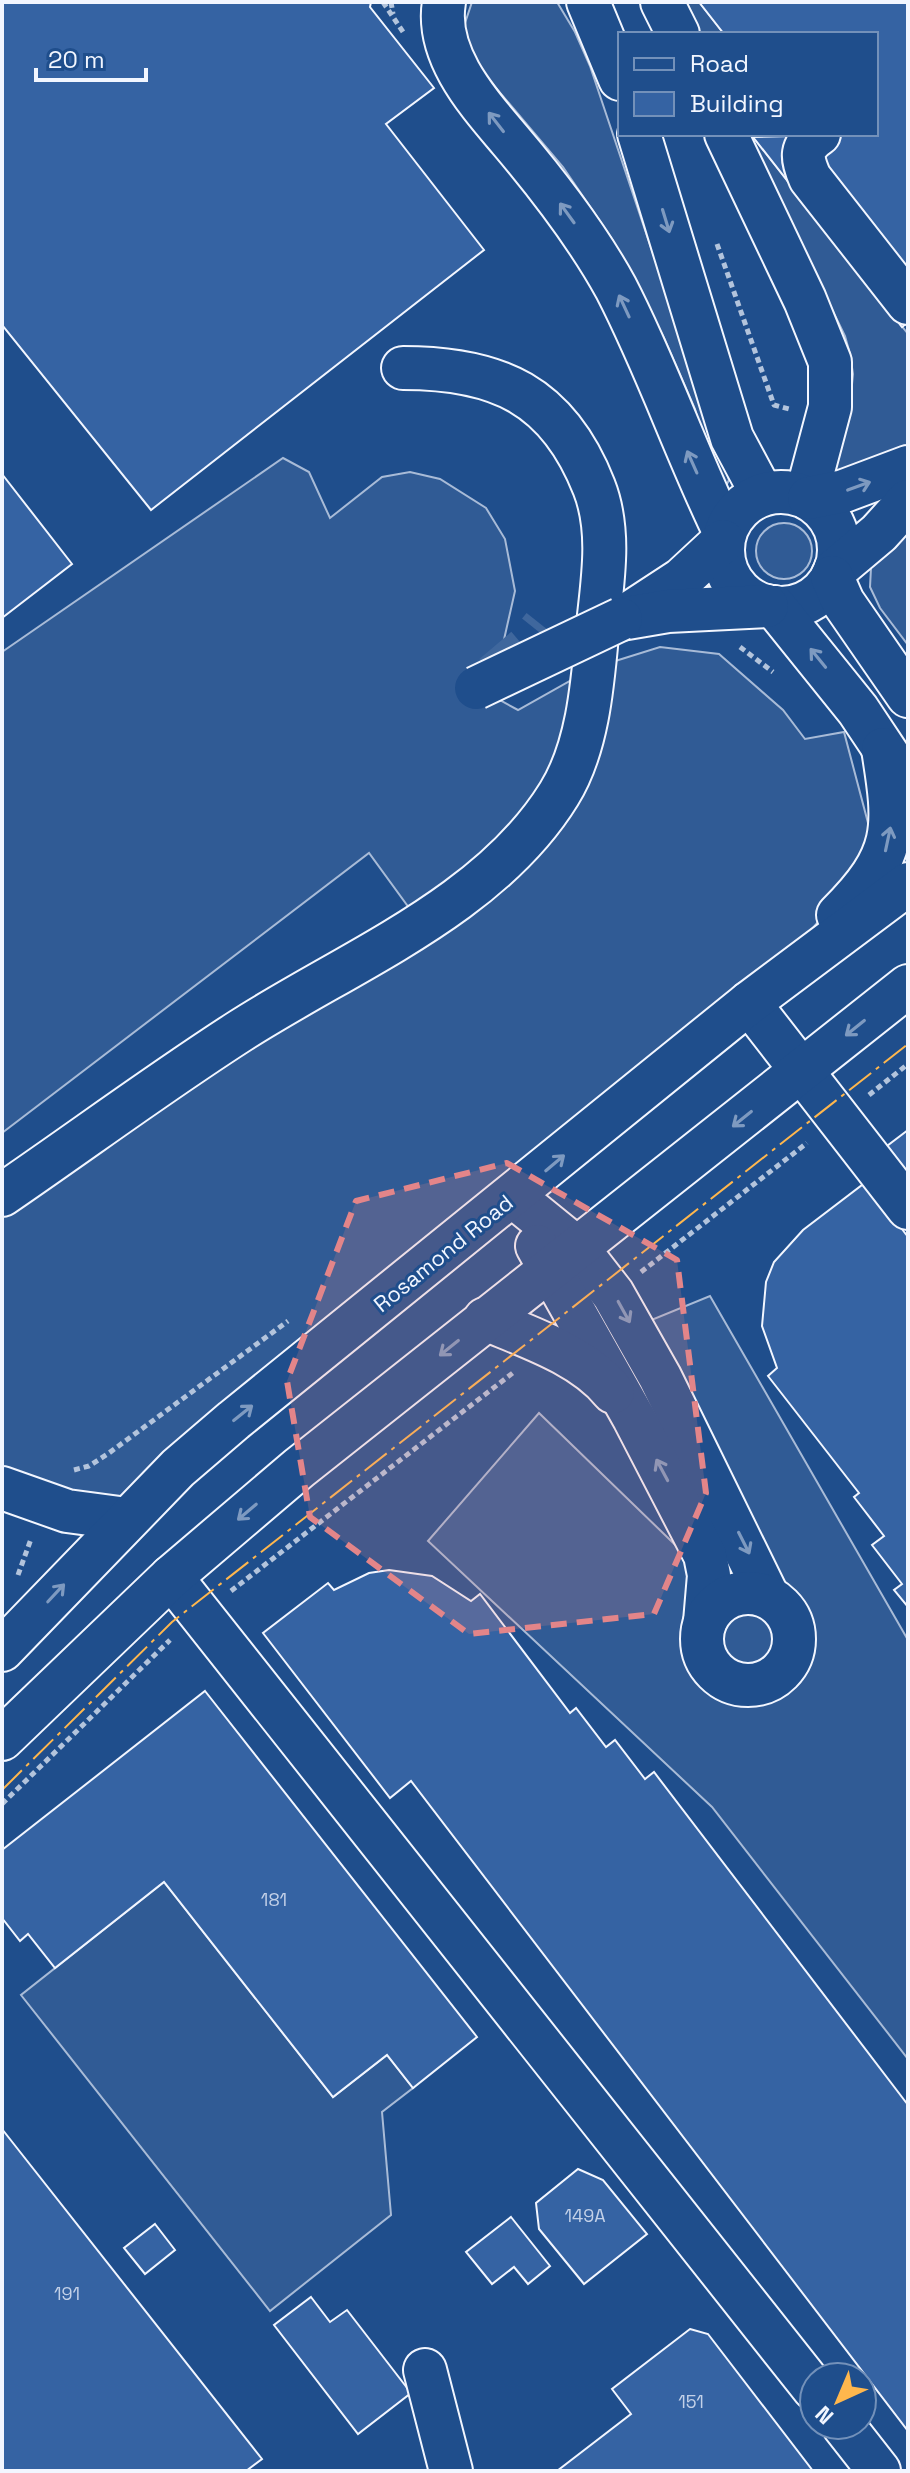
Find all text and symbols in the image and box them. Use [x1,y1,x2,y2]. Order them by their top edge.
scale bar [36,32,146,82]
legend [618,32,878,136]
text: 20 m [48,44,105,75]
text: Road [690,48,749,79]
text: Building [690,88,784,119]
one-way arrow [487,112,504,133]
one-way arrow [559,203,575,225]
one-way arrow [659,207,674,233]
one-way arrow [616,295,631,319]
one-way arrow [683,451,698,475]
one-way arrow [846,477,871,492]
one-way arrow [809,648,827,669]
one-way arrow [881,827,896,852]
one-way arrow [846,1019,866,1037]
one-way arrow [732,1110,753,1127]
one-way arrow [544,1154,565,1171]
street label: Rosamond Road [368,1188,518,1318]
one-way arrow [617,1300,632,1324]
one-way arrow [439,1339,460,1357]
one-way arrow [232,1404,253,1422]
one-way arrow [653,1459,669,1483]
one-way arrow [237,1503,258,1520]
one-way arrow [737,1530,753,1554]
one-way arrow [46,1584,65,1603]
house number: 181 [261,1888,287,1911]
house number: 149A [564,2204,606,2227]
house number: 191 [54,2282,80,2305]
north arrow [798,2361,878,2441]
house number: 151 [678,2390,704,2413]
text: N [809,2400,839,2431]

